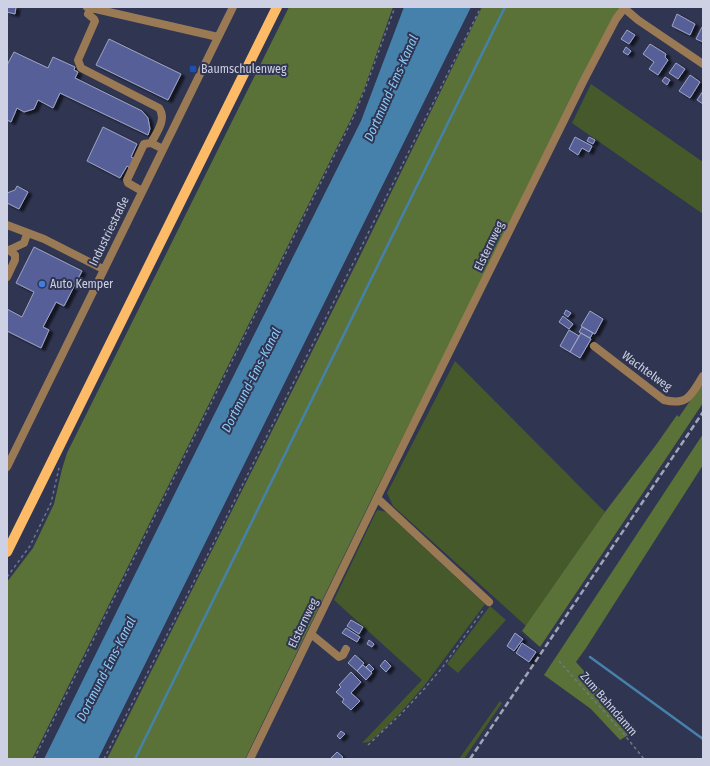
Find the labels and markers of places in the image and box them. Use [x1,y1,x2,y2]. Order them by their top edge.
place label: Baumschulenweg [201,62,287,76]
marker: Baumschulenweg [188,64,198,74]
place label: Auto Kemper [50,277,114,291]
marker: Auto Kemper [37,279,47,289]

